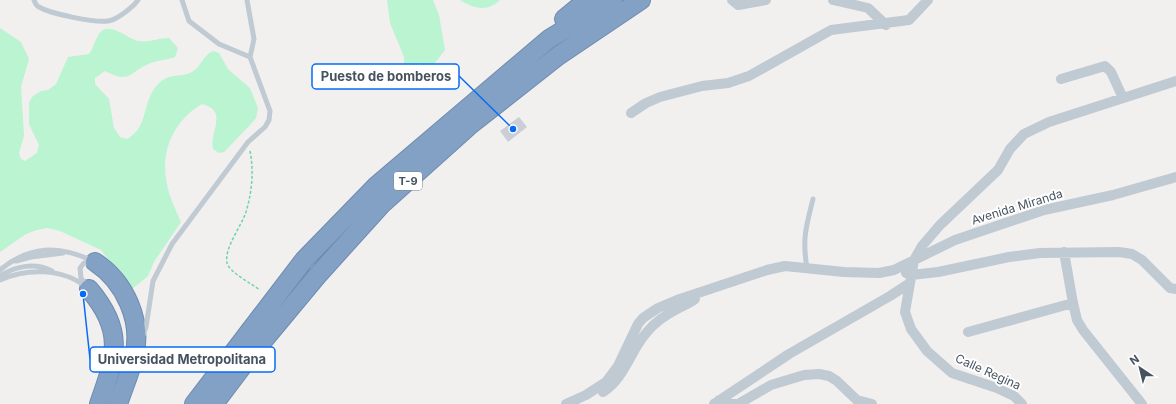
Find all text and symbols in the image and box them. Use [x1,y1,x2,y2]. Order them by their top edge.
callout: Puesto de bomberos [312,64,459,89]
text: Puesto de bomberos [321,68,451,84]
road number: T-9 [394,172,422,190]
street label: Avenida Miranda [969,186,1064,228]
callout: Universidad Metropolitana [90,347,275,372]
north arrow [1120,348,1160,388]
street label: Calle Regina [953,350,1023,393]
text: Universidad Metropolitana [98,351,266,367]
text: N [1127,352,1142,368]

